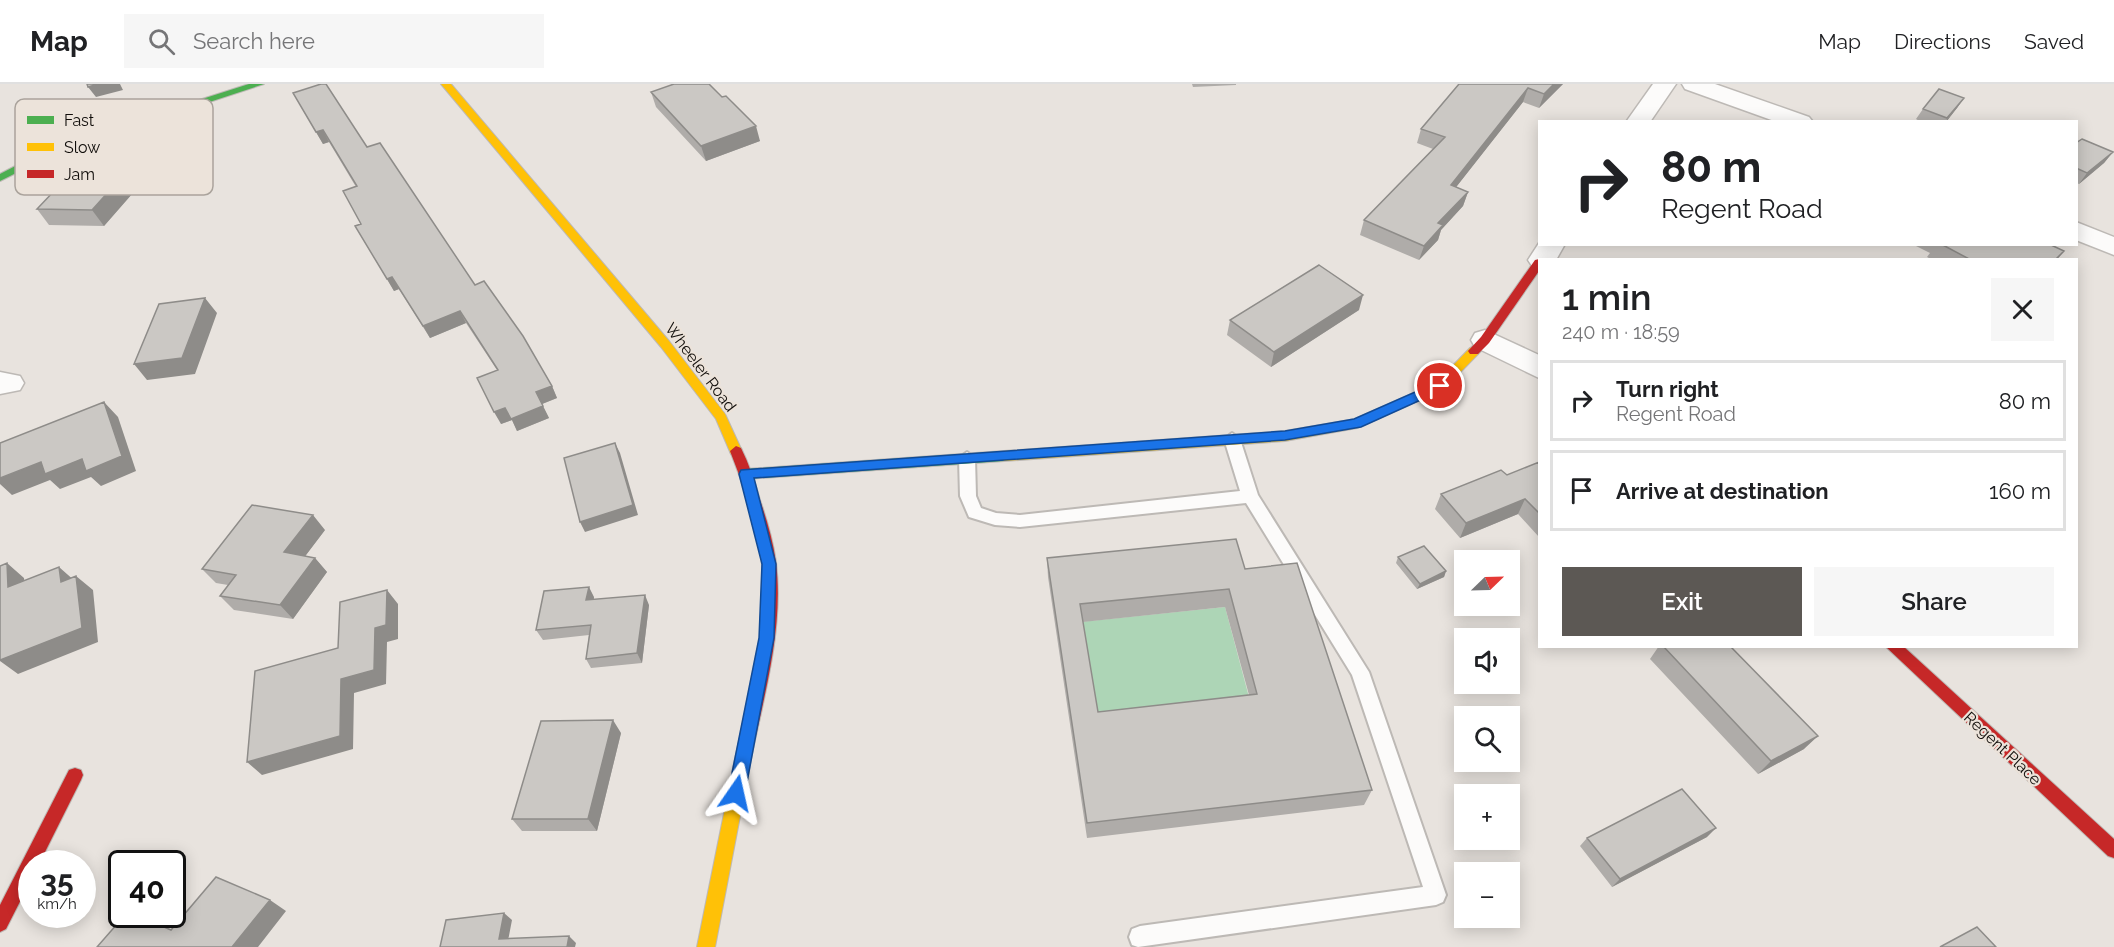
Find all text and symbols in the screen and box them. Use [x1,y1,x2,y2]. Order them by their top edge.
search box [124,14,544,68]
text: Map [30,25,88,58]
icon: search [145,25,178,58]
text: Search here [193,28,315,54]
text: Map [1818,29,1861,54]
text: Directions [1894,29,1991,54]
text: Saved [2024,29,2084,54]
legend [15,99,213,195]
text: Fast [64,111,95,130]
text: Slow [64,138,100,157]
text: 80 m [1661,143,1761,192]
icon: right [1562,144,1640,222]
text: Jam [64,165,95,184]
text: Regent Road [1661,193,1823,224]
text: 1 min [1562,276,1651,318]
button: close [1991,278,2054,341]
street label: Wheeler Road [661,319,740,415]
text: 240 m · 18:59 [1562,320,1680,344]
pin [1414,360,1465,411]
icon: arrive [1423,369,1456,402]
text: Turn right [1616,376,1719,402]
icon: right [1565,384,1598,417]
text: 80 m [1999,388,2051,414]
text: Regent Road [1616,402,1736,426]
icon: arrive [1565,474,1598,507]
text: Arrive at destination [1616,478,1829,504]
text: 160 m [1989,478,2051,504]
north arrow [1454,550,1520,616]
map controls [1454,550,1520,928]
button: Exit [1562,567,1802,636]
button: Share [1814,567,2054,636]
button: sound [1454,628,1520,694]
button: search [1454,706,1520,772]
street label: Regent Place [1960,708,2045,789]
position arrow [704,761,768,825]
button: + [1454,784,1520,850]
speed limit sign: 40 [108,850,186,928]
button: − [1454,862,1520,928]
text: 35 [40,864,74,899]
text: km/h [37,895,77,913]

